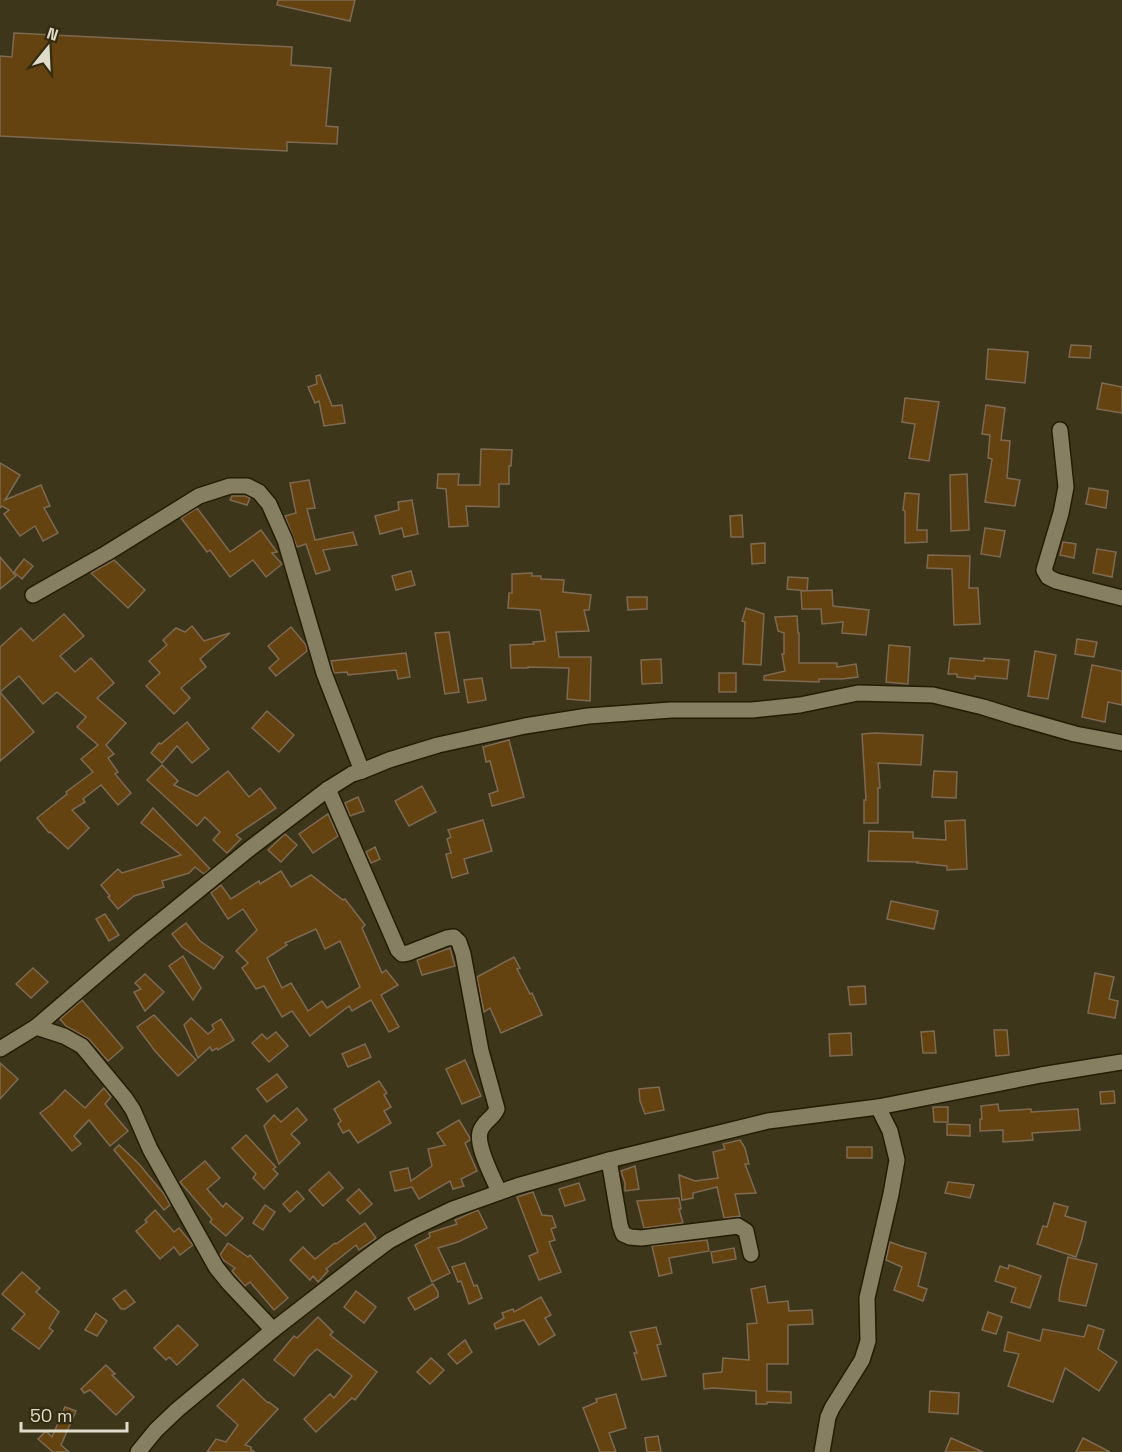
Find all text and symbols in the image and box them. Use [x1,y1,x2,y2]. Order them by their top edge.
north arrow [18,18,78,78]
text: N [44,23,61,46]
scale bar [21,1395,128,1433]
text: 50 m [30,1404,72,1427]

